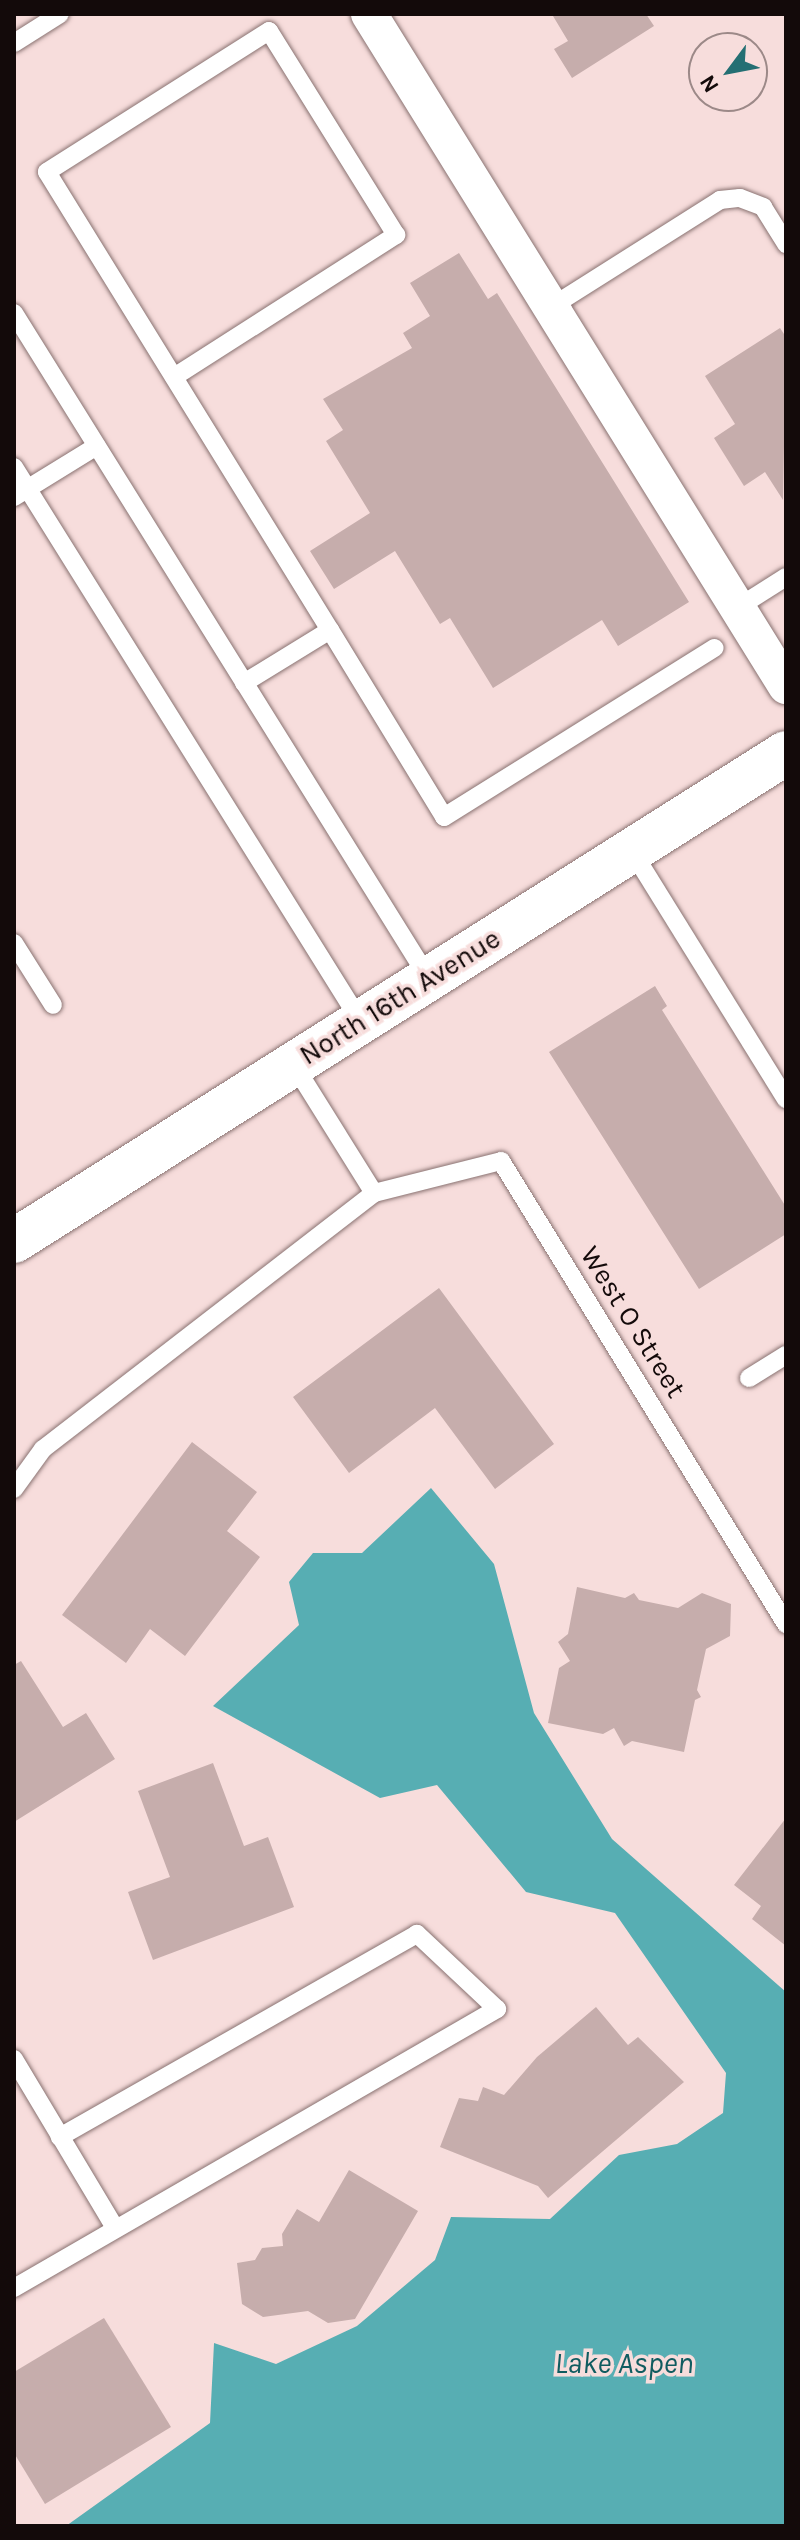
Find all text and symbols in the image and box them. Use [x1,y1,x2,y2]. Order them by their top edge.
north arrow [688,32,768,112]
text: N [694,70,725,97]
street label: North 16th Avenue [294,922,506,1072]
street label: West O Street [573,1240,693,1404]
water label: Lake Aspen [554,2345,694,2381]

